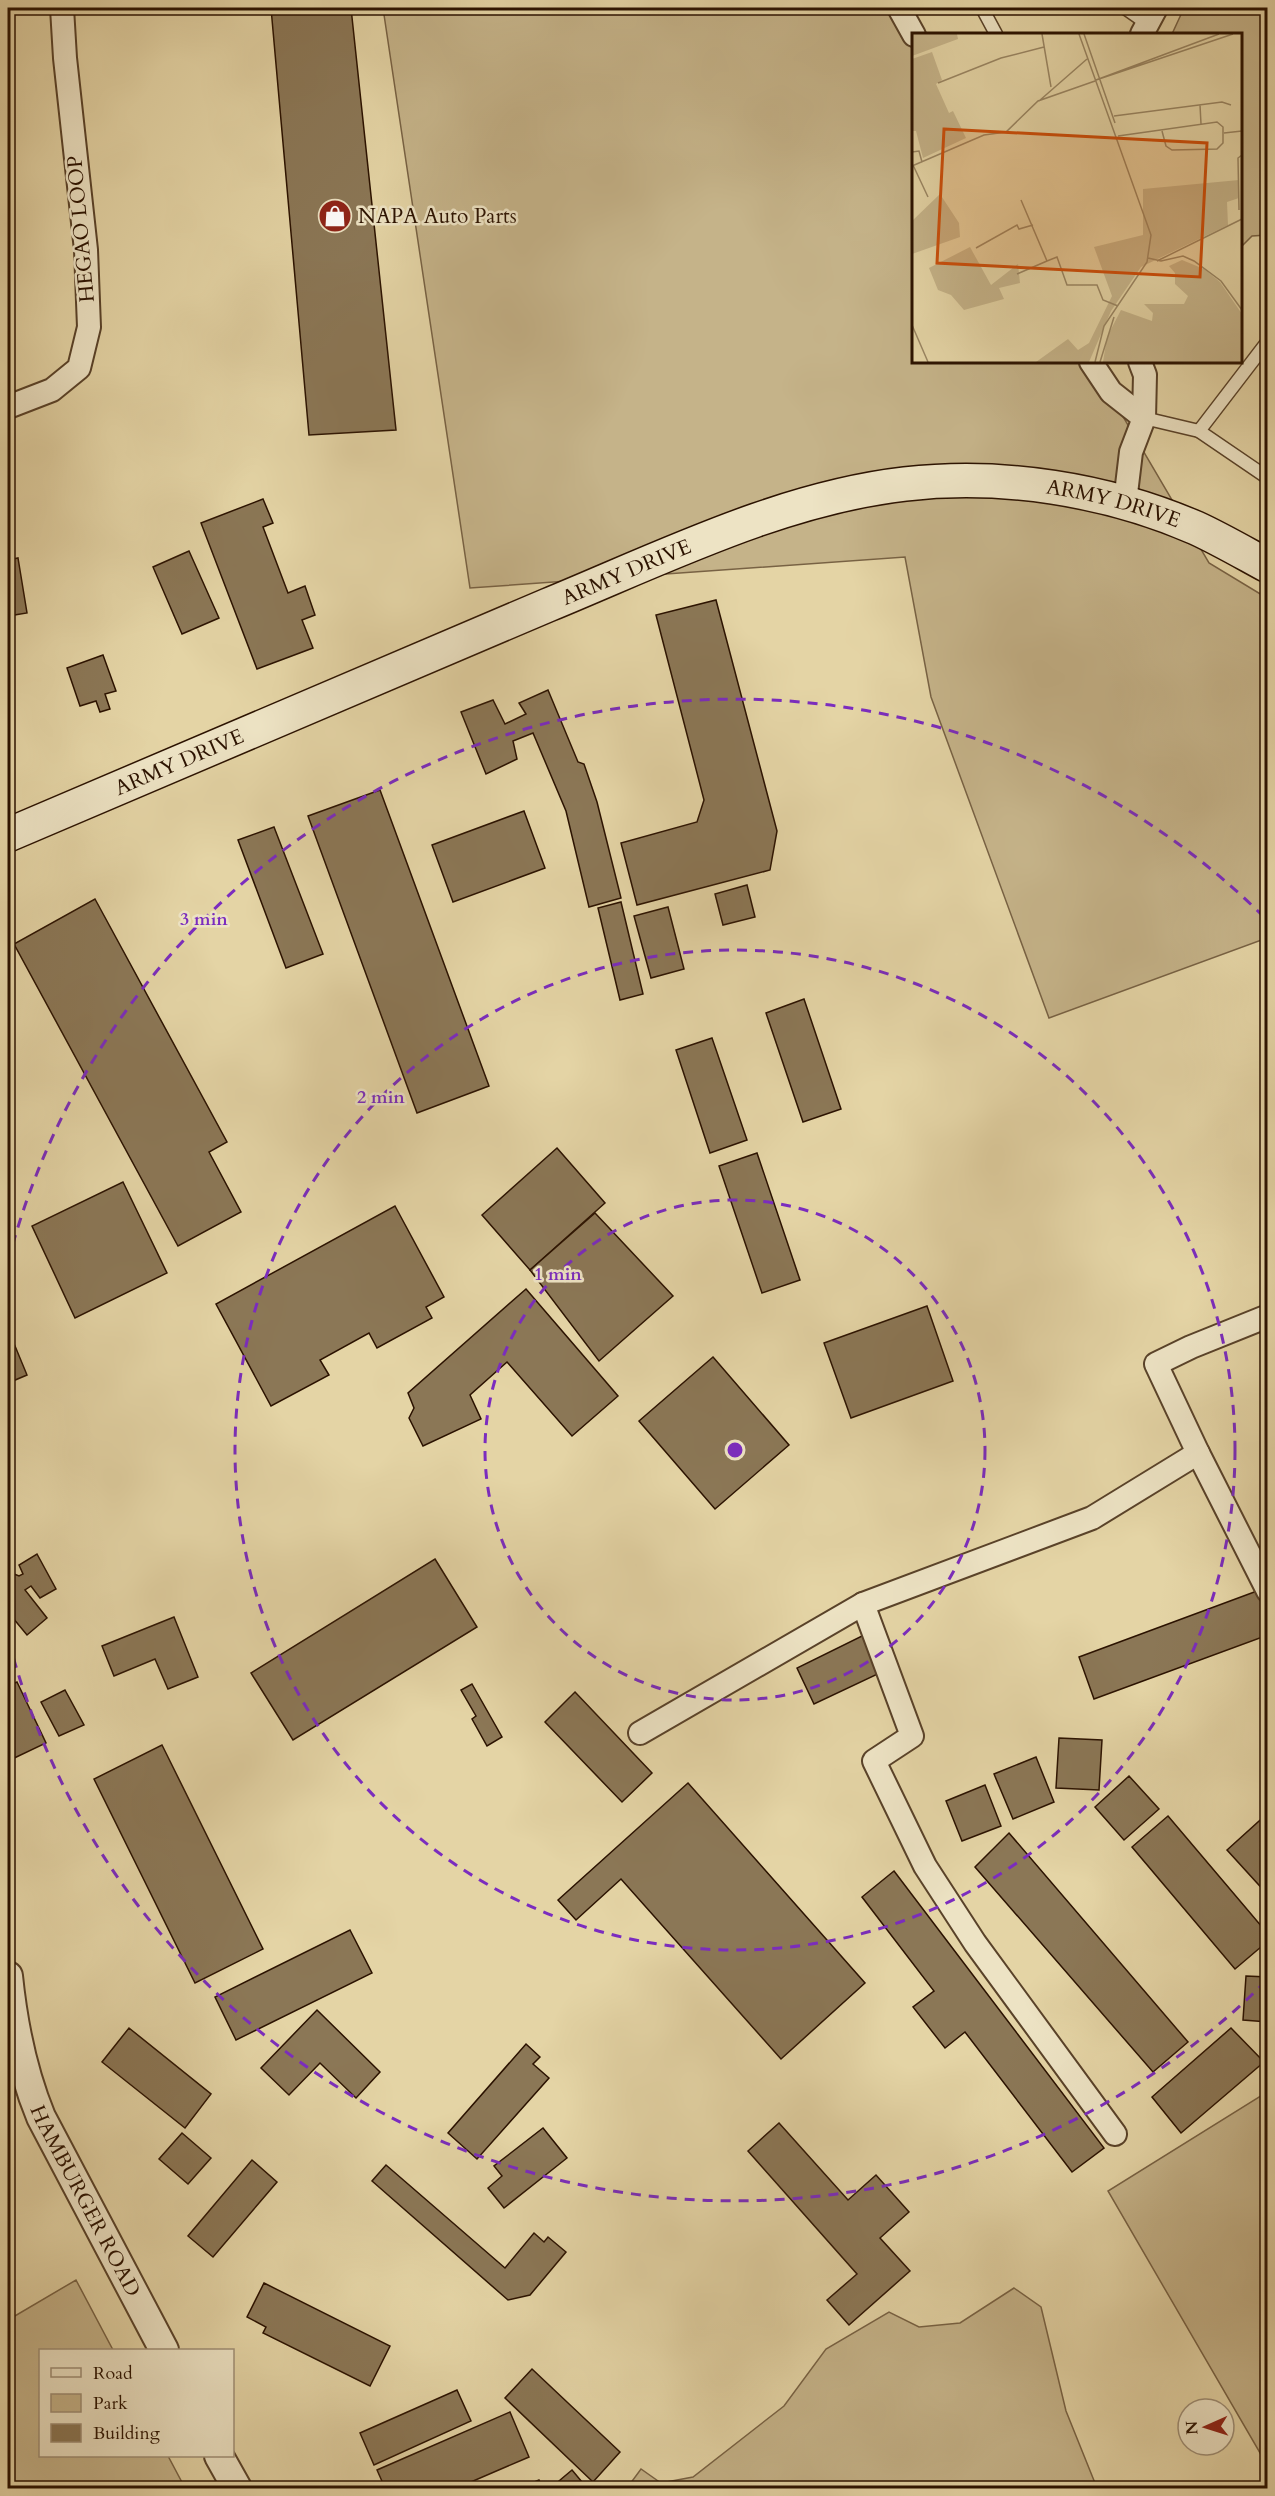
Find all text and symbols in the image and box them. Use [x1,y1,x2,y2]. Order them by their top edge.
inset map [912,33,1242,363]
street label: HEGAO LOOP [60,154,102,304]
shop icon: NAPA Auto Parts [317,198,353,234]
place label: NAPA Auto Parts [358,202,517,231]
street label: ARMY DRIVE [1044,472,1185,535]
street label: ARMY DRIVE [557,532,695,612]
street label: ARMY DRIVE [110,721,248,802]
text: 3 min [180,907,228,932]
text: 2 min [357,1085,405,1110]
text: 1 min [534,1262,582,1287]
centre of rings [725,1440,745,1460]
street label: HAMBURGER ROAD [23,2101,148,2302]
legend [39,2349,234,2457]
text: Road [93,2361,133,2386]
text: Park [93,2391,128,2416]
north arrow [1176,2397,1236,2457]
text: N [1181,2420,1203,2435]
text: Building [93,2421,161,2446]

